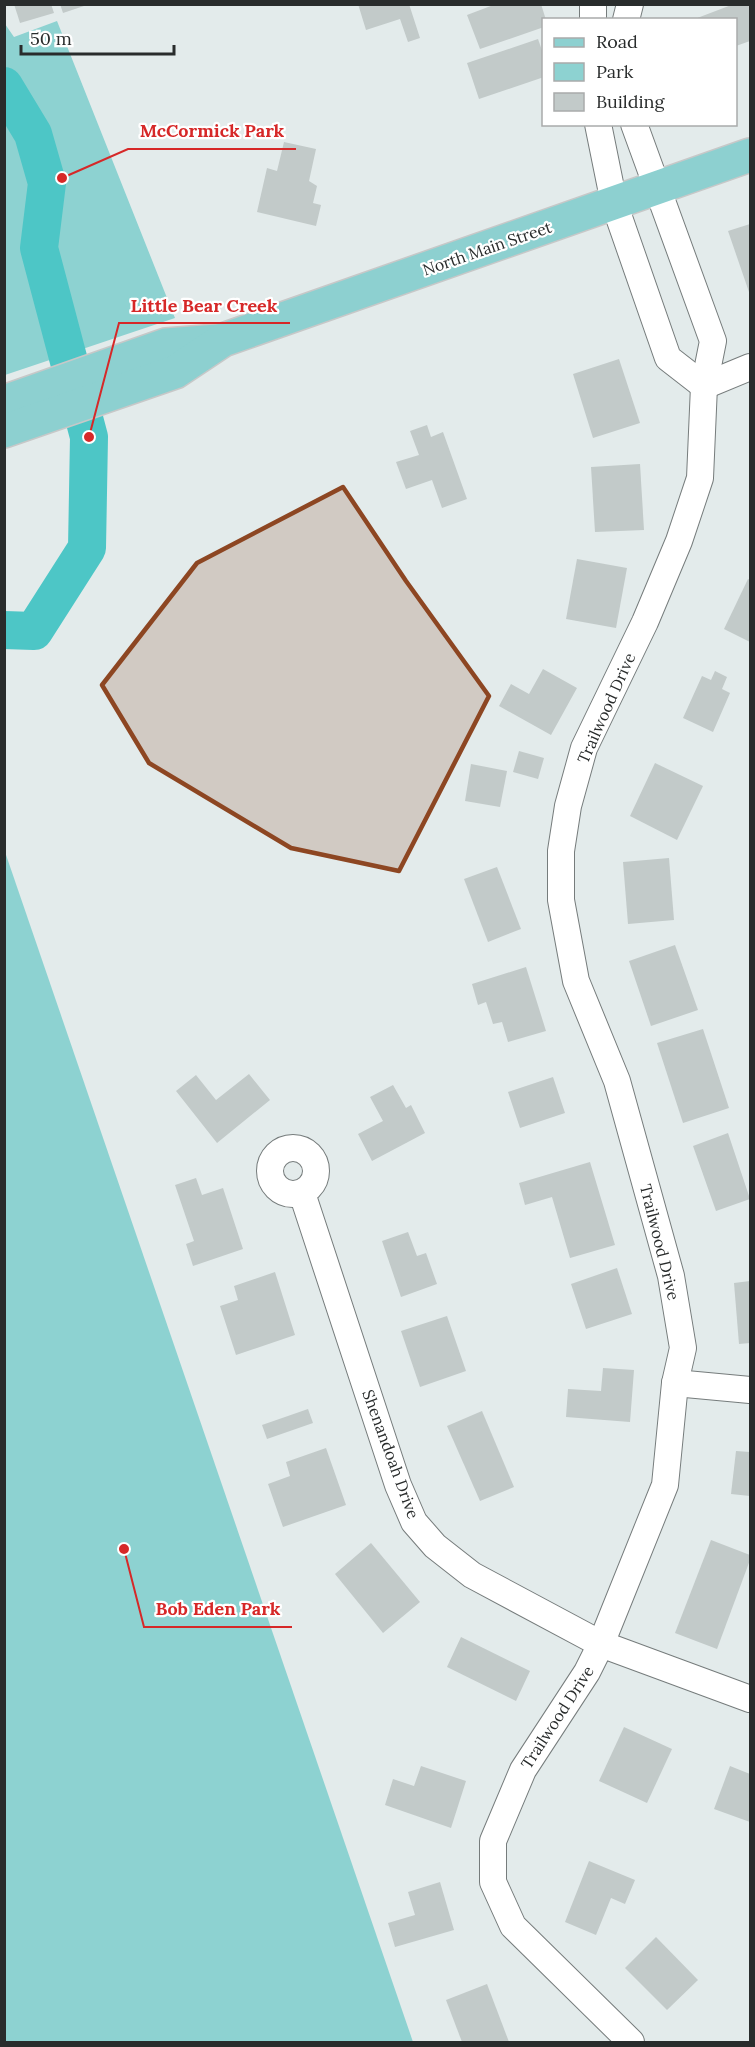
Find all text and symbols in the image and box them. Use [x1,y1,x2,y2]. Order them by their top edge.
scale bar [21,18,174,56]
legend [542,18,737,126]
text: 50 m [30,27,72,50]
text: Road [596,30,638,53]
text: Park [596,60,634,83]
text: Building [596,90,666,113]
callout: McCormick Park [128,113,296,149]
text: McCormick Park [140,119,285,142]
street label: North Main Street [420,216,555,279]
callout: Little Bear Creek [119,287,290,323]
text: Little Bear Creek [131,294,278,317]
street label: Trailwood Drive [573,649,639,766]
street label: Trailwood Drive [636,1182,684,1302]
street label: Shenandoah Drive [358,1387,424,1522]
callout: Bob Eden Park [144,1591,292,1627]
text: Bob Eden Park [156,1597,281,1620]
street label: Trailwood Drive [516,1661,598,1772]

